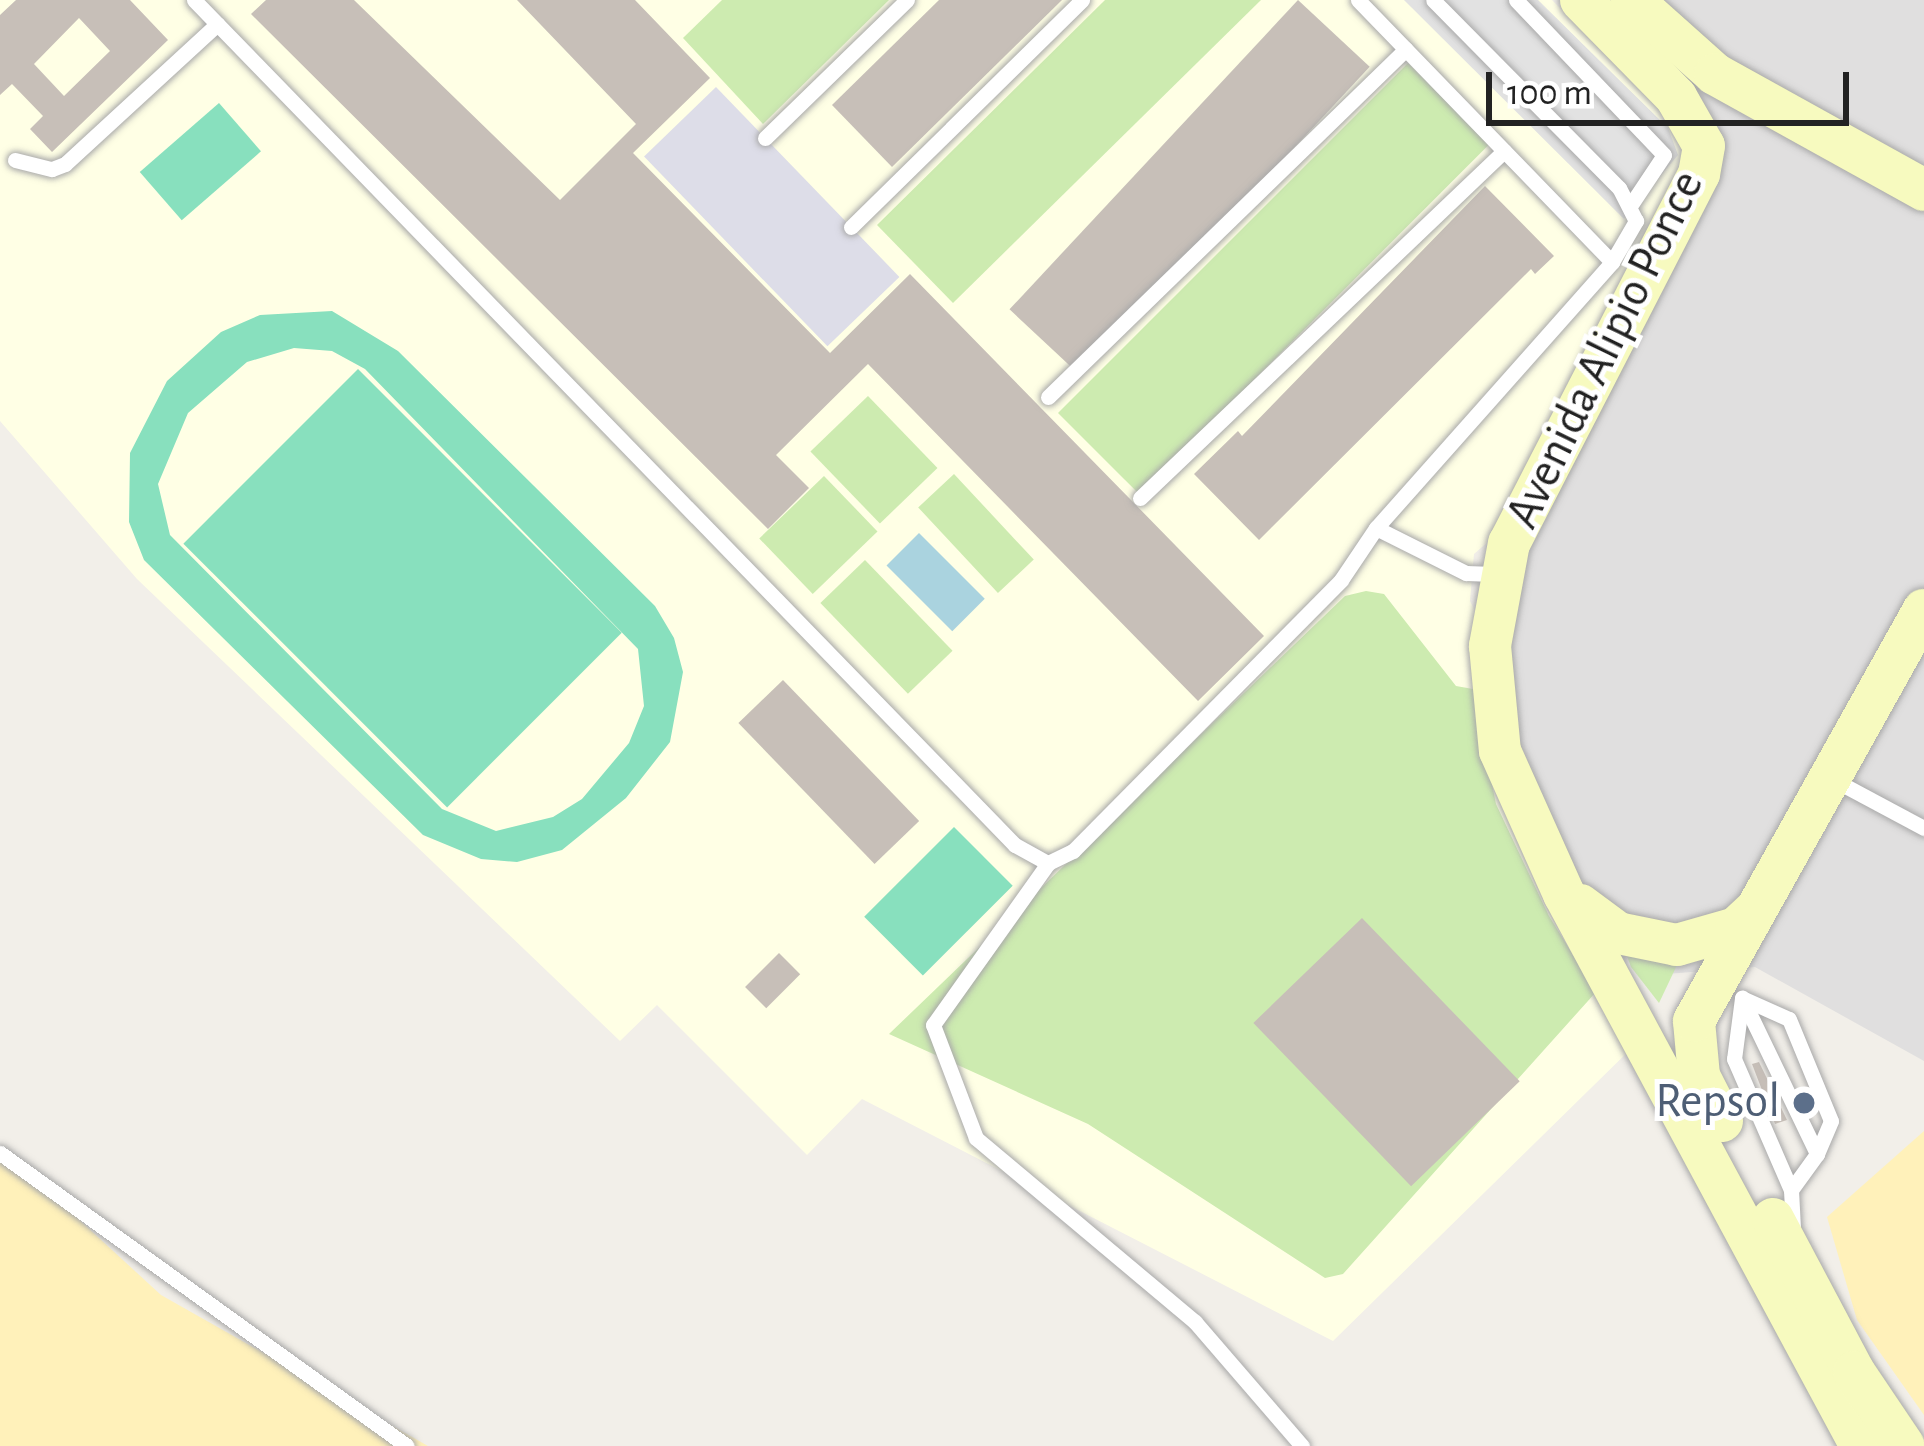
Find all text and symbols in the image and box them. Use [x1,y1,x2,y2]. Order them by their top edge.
scale bar [1492,48,1855,122]
text: 100 m [1507,75,1592,111]
street label: Avenida Alipio Ponce [1495,162,1717,538]
place label: Repsol [1655,1074,1780,1132]
marker: Repsol [1791,1090,1817,1116]

